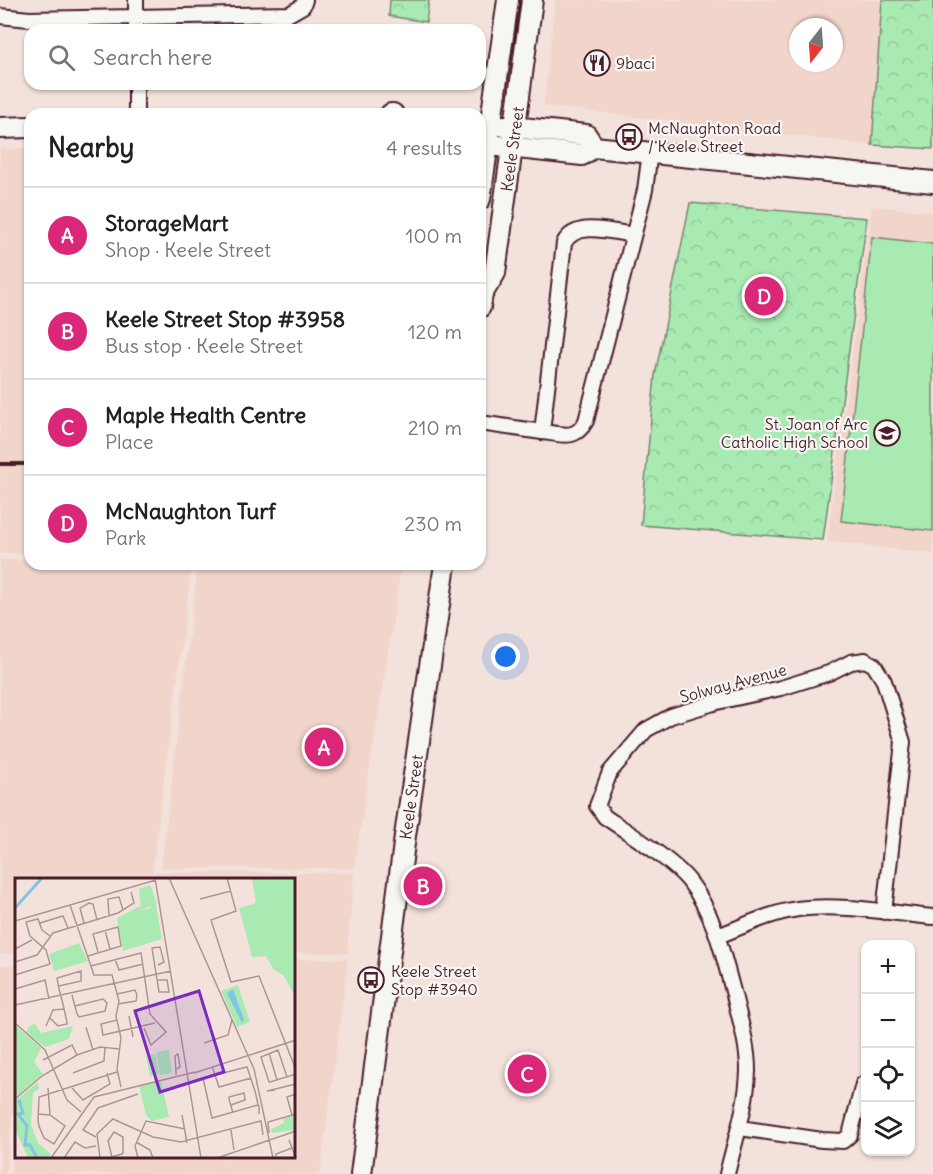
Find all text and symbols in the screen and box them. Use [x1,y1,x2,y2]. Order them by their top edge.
north arrow [789,18,843,72]
search box [24,24,486,90]
icon: search [45,41,78,74]
text: Search here [93,43,212,71]
restaurant icon: 9baci [582,48,612,78]
place label: 9baci [616,53,655,73]
street label: Keele Street [496,105,528,193]
place label: McNaughton Road / Keele Street [648,118,781,156]
bus stop icon: McNaughton Road / Keele Street [614,122,644,152]
text: Nearby [48,131,134,164]
text: 4 results [386,135,462,160]
text: StorageMart [105,209,229,237]
text: A [61,223,74,248]
text: 100 m [405,223,462,248]
text: Shop · Keele Street [105,237,271,262]
pin: D [744,274,783,318]
text: Keele Street Stop #3958 [105,305,345,333]
text: B [61,319,74,344]
text: 120 m [408,319,462,344]
text: Bus stop · Keele Street [105,333,303,358]
text: Maple Health Centre [105,401,306,429]
place label: St. Joan of Arc Catholic High School [721,414,868,452]
text: C [61,415,74,440]
text: 210 m [408,415,462,440]
school or university icon: St. Joan of Arc Catholic High School [872,418,902,448]
text: Place [105,429,153,454]
text: McNaughton Turf [105,497,276,525]
text: D [60,511,75,536]
text: 230 m [404,511,462,536]
text: Park [105,525,146,550]
your location [491,642,520,671]
street label: Solway Avenue [677,659,789,707]
pin: A [304,724,344,770]
street label: Keele Street [395,753,427,841]
pin: B [404,864,442,908]
inset map [15,878,296,1159]
map controls [861,940,915,1156]
button: + [861,940,915,994]
place label: Keele Street Stop #3940 [391,961,478,999]
bus stop icon: Keele Street Stop #3940 [356,965,386,995]
button: − [861,994,915,1048]
button: locate [861,1048,915,1102]
pin: C [508,1052,546,1096]
button: layers [861,1102,915,1156]

